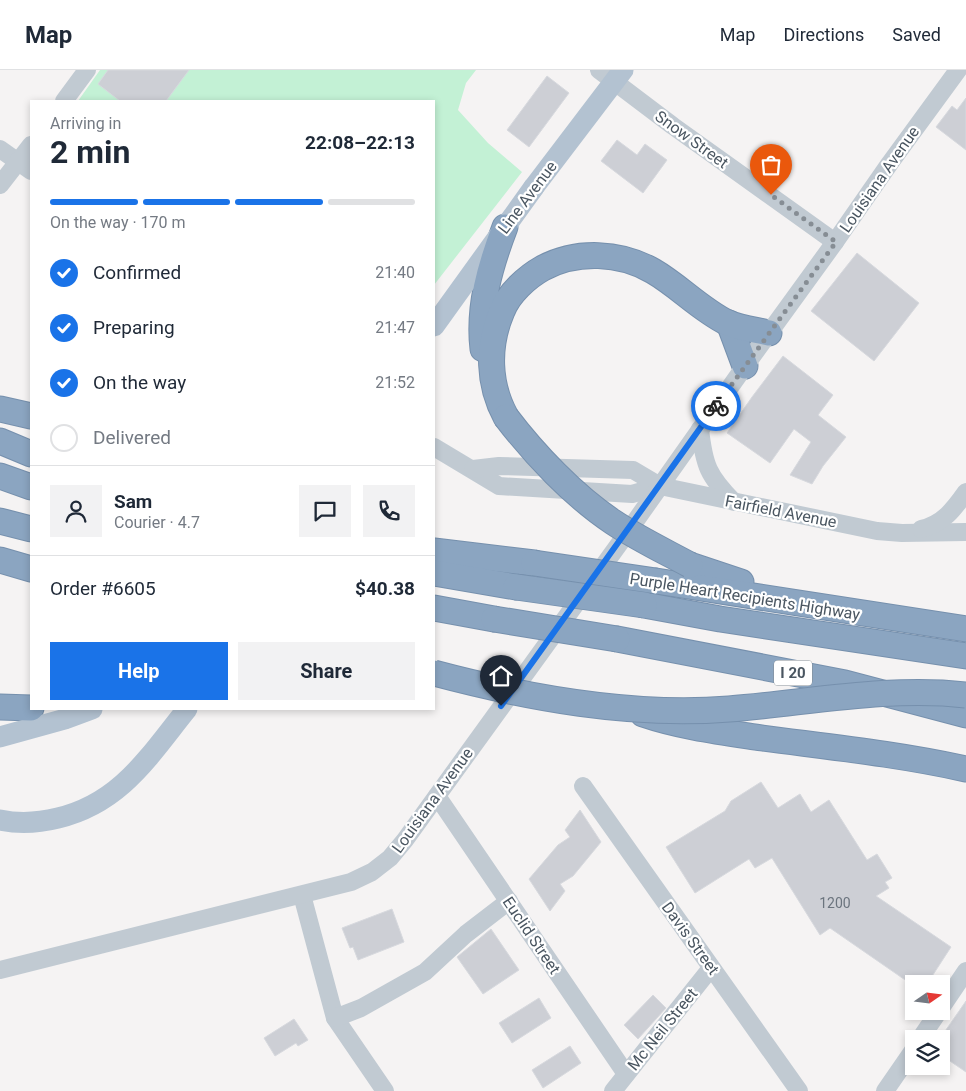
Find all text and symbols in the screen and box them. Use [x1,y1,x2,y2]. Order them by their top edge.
text: Map [25,21,72,49]
text: Map [720,24,755,45]
text: Directions [783,24,864,45]
text: Saved [892,24,941,45]
street label: Snow Street [651,107,732,172]
text: Arriving in [50,114,121,133]
street label: Louisiana Avenue [836,123,923,236]
text: 22:08–22:13 [305,131,415,154]
text: 2 min [50,133,130,171]
pin [750,144,792,195]
icon: bag [757,151,785,179]
street label: Line Avenue [494,157,561,237]
text: On the way · 170 m [50,213,186,232]
icon: check [50,259,78,287]
text: Confirmed [93,261,181,284]
text: 21:40 [375,263,415,282]
icon: check [50,314,78,342]
text: Preparing [93,316,175,339]
text: 21:47 [375,318,415,337]
icon: check [50,369,78,397]
text: On the way [93,371,186,394]
text: 21:52 [375,373,415,392]
courier [691,381,741,431]
icon: bike [702,392,730,420]
text: Delivered [93,426,171,449]
button: person [50,485,102,537]
button: chat [299,485,351,537]
button: phone [363,485,415,537]
text: Sam [114,490,152,513]
street label: Fairfield Avenue [724,491,838,532]
text: Courier · 4.7 [114,513,200,532]
street label: Purple Heart Recipients Highway [628,569,862,624]
text: Order #6605 [50,577,156,600]
text: $40.38 [355,577,415,600]
button: Help [50,642,228,700]
button: Share [238,642,415,700]
pin [480,655,522,706]
road number: I 20 [774,660,812,686]
icon: home [487,662,515,690]
street label: Louisiana Avenue [388,744,477,856]
street label: Euclid Street [499,893,564,978]
house number: 1200 [819,895,851,911]
street label: Davis Street [658,898,723,978]
north arrow [905,975,950,1020]
map controls [905,975,950,1075]
street label: Mc Neil Street [623,984,701,1074]
button: layers [905,1030,950,1075]

